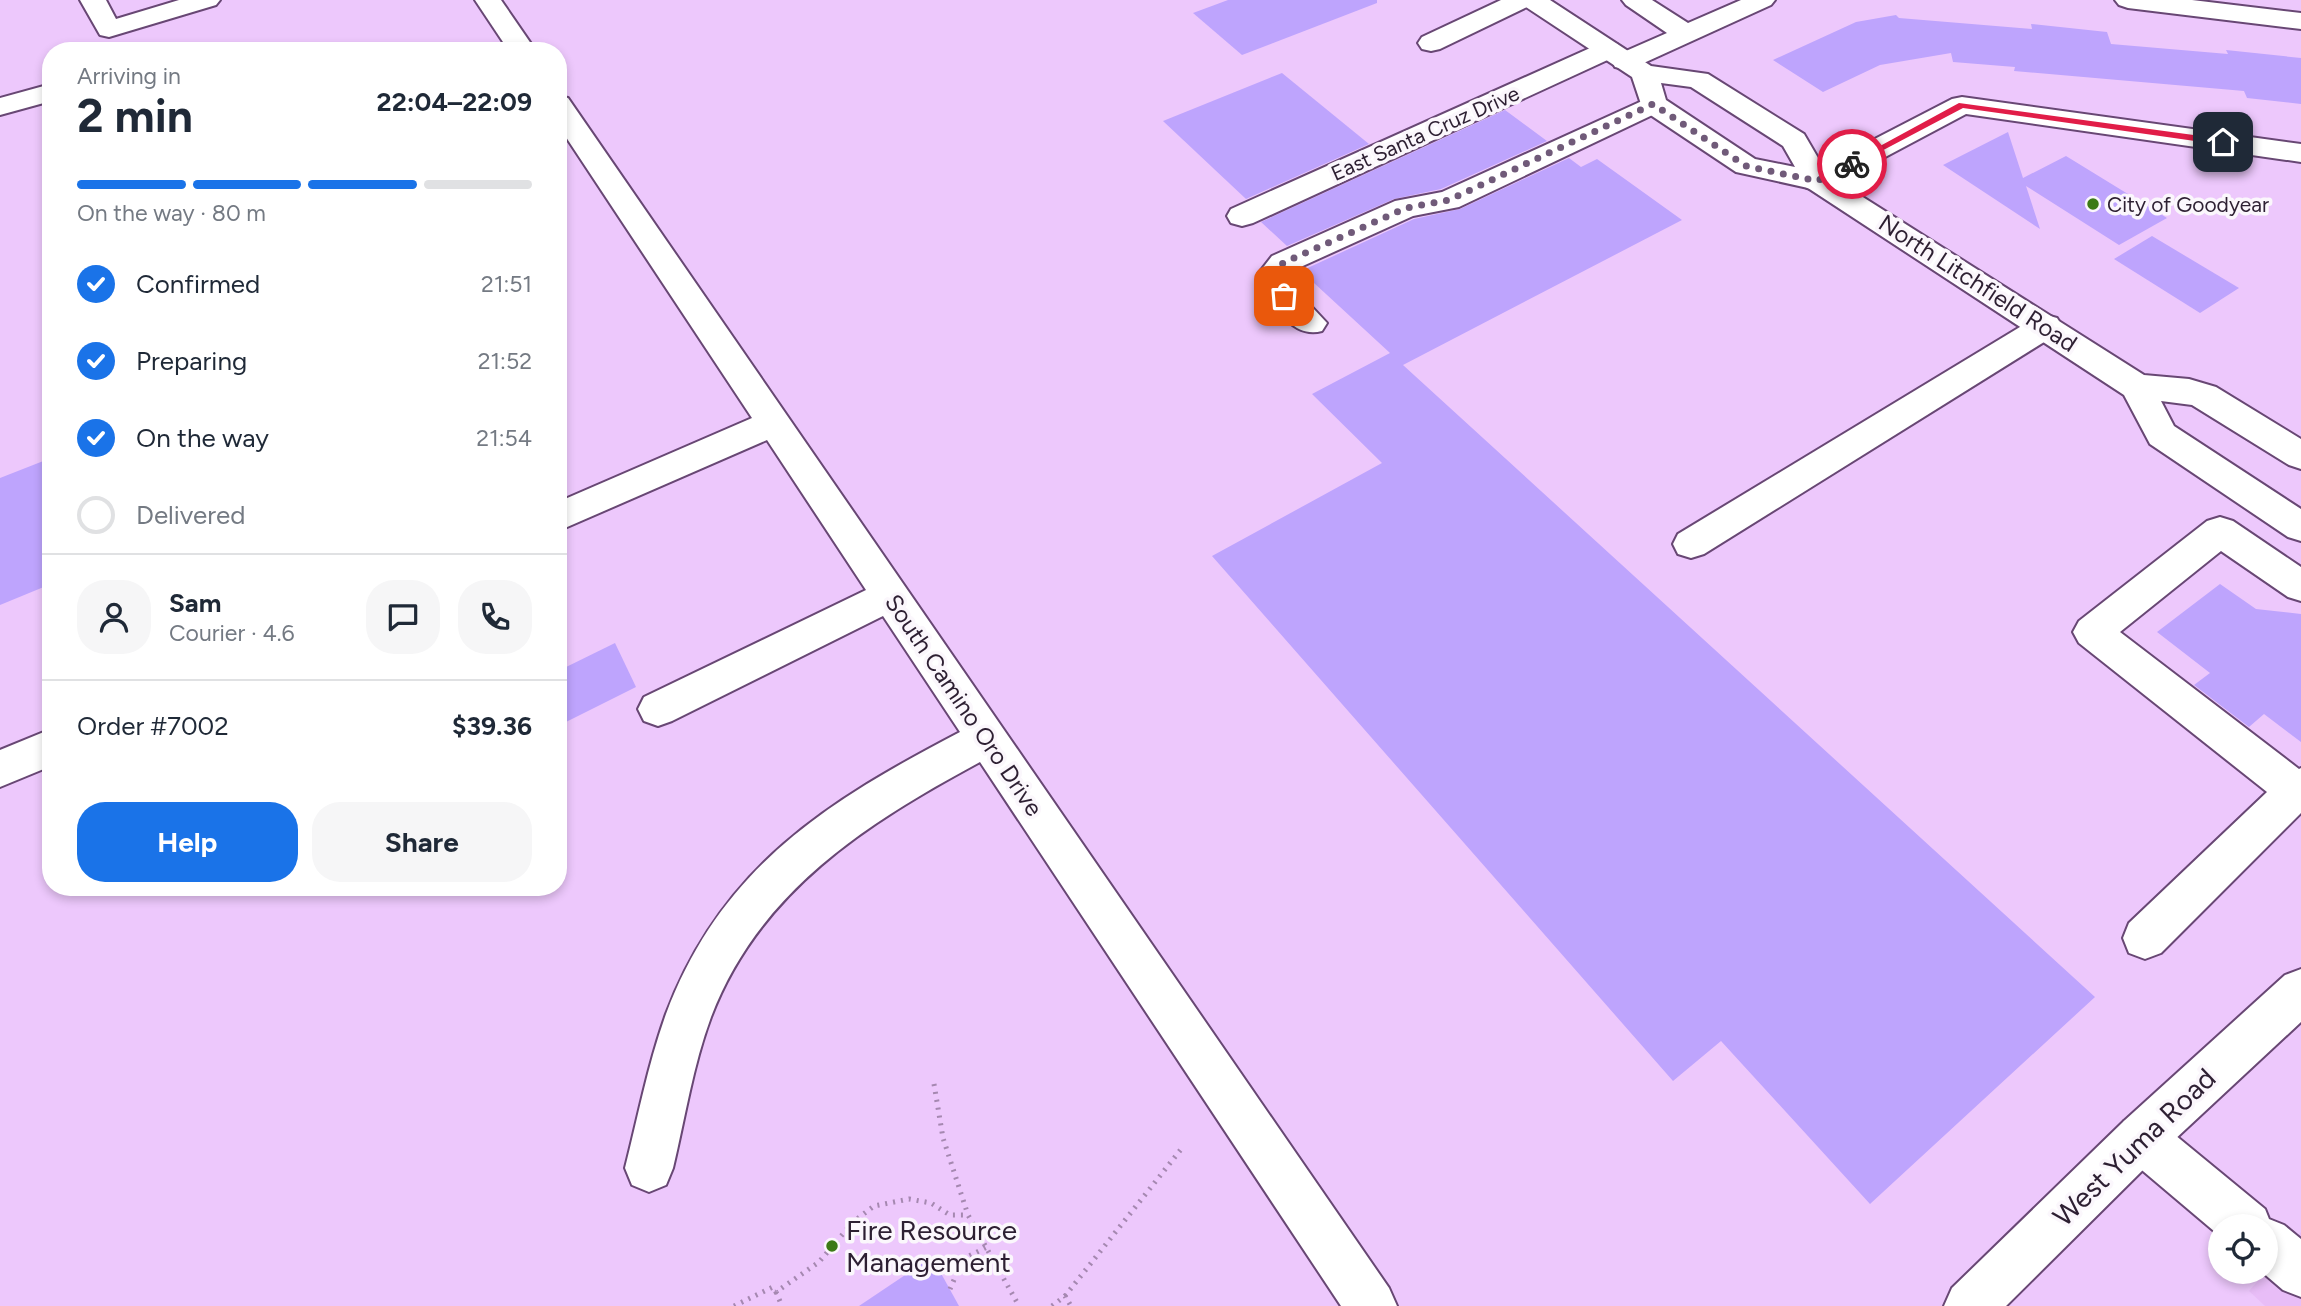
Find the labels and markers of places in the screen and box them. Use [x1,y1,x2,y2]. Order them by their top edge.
pin [2193,112,2253,172]
place label: City of Goodyear [2107,192,2269,217]
marker: City of Goodyear [2085,196,2101,212]
pin [1254,266,1314,326]
place label: Fire Resource Management [846,1213,1017,1279]
marker: Fire Resource Management [824,1238,840,1254]

